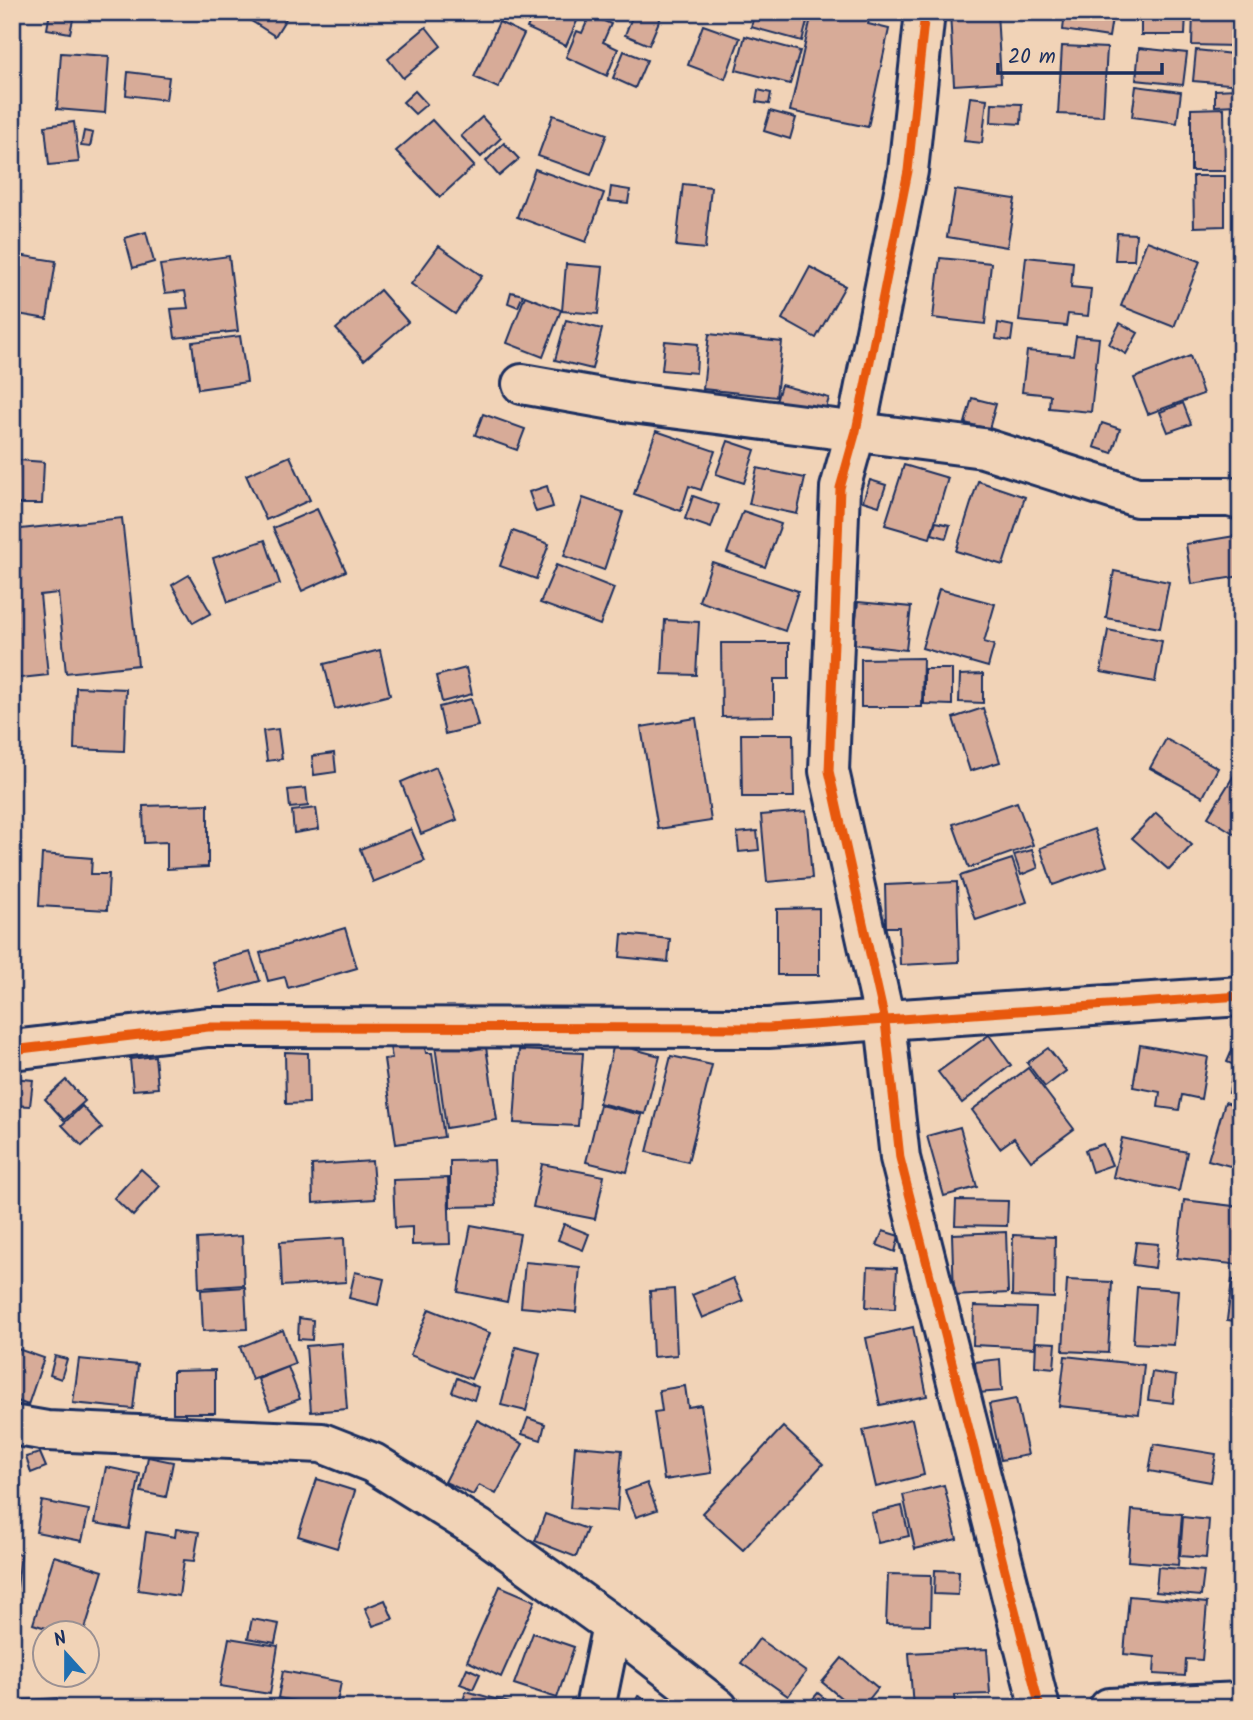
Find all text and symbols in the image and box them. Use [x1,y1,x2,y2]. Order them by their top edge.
scale bar [998,32,1162,76]
text: 20 m [1008,41,1056,74]
north arrow [32,1618,102,1688]
text: N [50,1624,72,1656]

